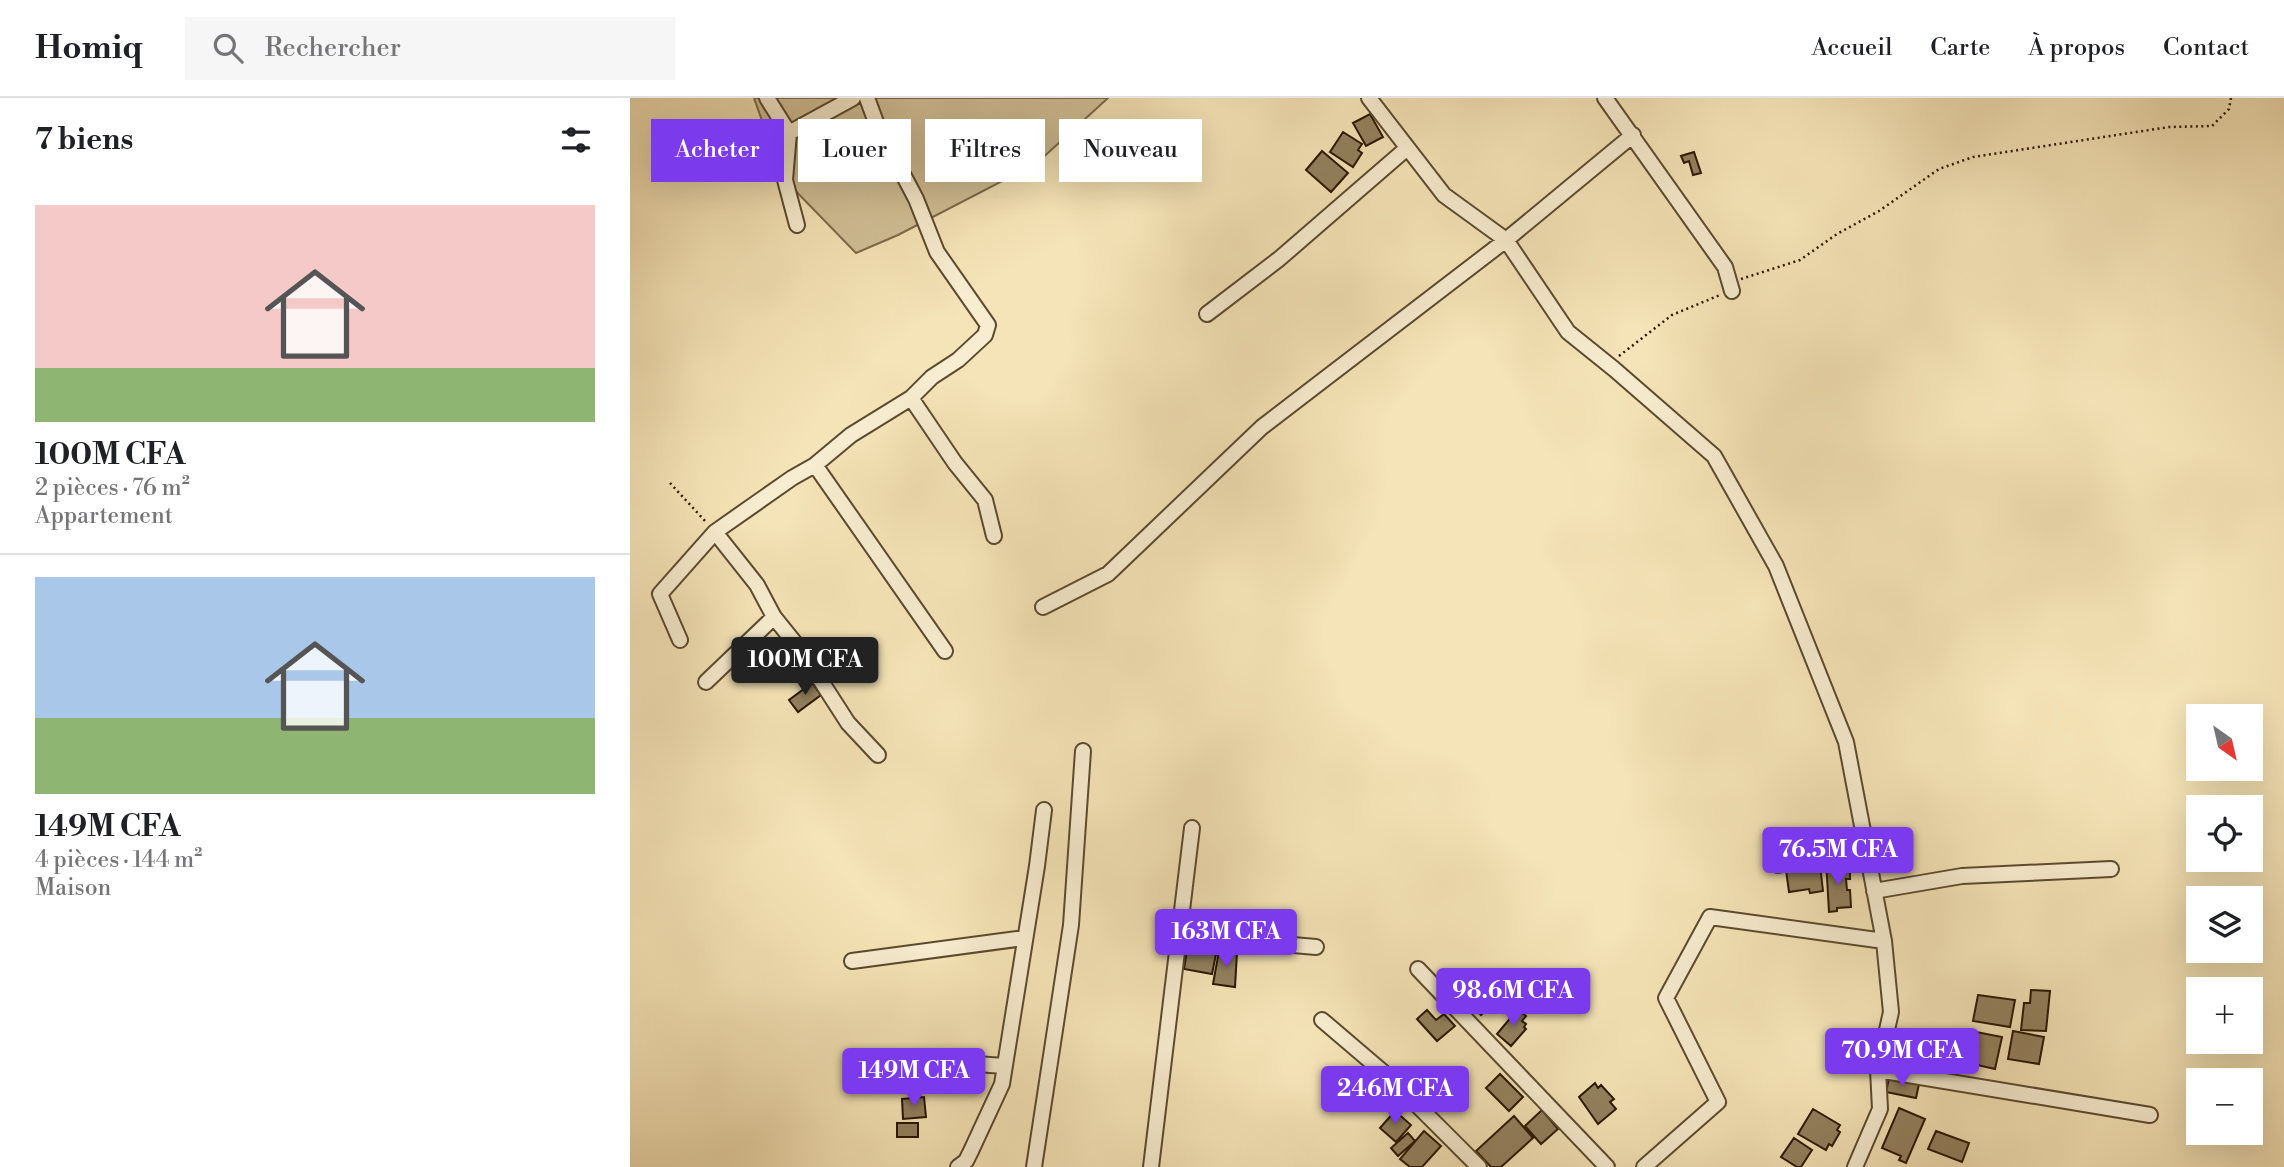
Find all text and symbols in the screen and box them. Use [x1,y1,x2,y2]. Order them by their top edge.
search box [185,17,675,80]
text: Homiq [35,28,143,69]
icon: search [209,29,247,67]
text: Rechercher [265,32,401,64]
text: Accueil [1811,33,1892,63]
text: Carte [1930,33,1990,63]
text: À propos [2028,33,2125,63]
text: Contact [2163,33,2249,63]
chip: Acheter [651,119,784,182]
chip: Louer [798,119,911,182]
chip: Filtres [925,119,1045,182]
chip: Nouveau [1059,119,1202,182]
text: 7 biens [35,121,133,159]
icon: filters [557,121,595,159]
icon: home [252,251,378,377]
text: 100M CFA [35,436,185,474]
text: 2 pièces · 76 m² [35,474,190,502]
text: Appartement [35,502,173,530]
icon: home [252,623,378,749]
pin: 100M CFA [733,638,877,697]
text: 100M CFA [747,646,863,674]
north arrow [2186,704,2263,780]
map controls [2186,704,2263,1145]
button: locate [2186,795,2263,872]
text: 149M CFA [35,808,180,846]
pin: 76.5M CFA [1758,828,1918,887]
text: 76.5M CFA [1778,836,1898,864]
text: 4 pièces · 144 m² [35,846,202,874]
text: Maison [35,874,111,902]
button: layers [2186,886,2263,963]
pin: 163M CFA [1154,910,1298,969]
text: 163M CFA [1171,918,1281,946]
pin: 98.6M CFA [1433,968,1593,1028]
text: 98.6M CFA [1452,977,1574,1005]
button: + [2186,977,2263,1054]
pin: 70.9M CFA [1822,1028,1982,1088]
text: 70.9M CFA [1841,1037,1963,1065]
pin: 149M CFA [842,1048,986,1108]
text: 149M CFA [858,1057,970,1085]
pin: 246M CFA [1323,1066,1467,1126]
button: − [2186,1068,2263,1145]
text: 246M CFA [1337,1075,1453,1103]

